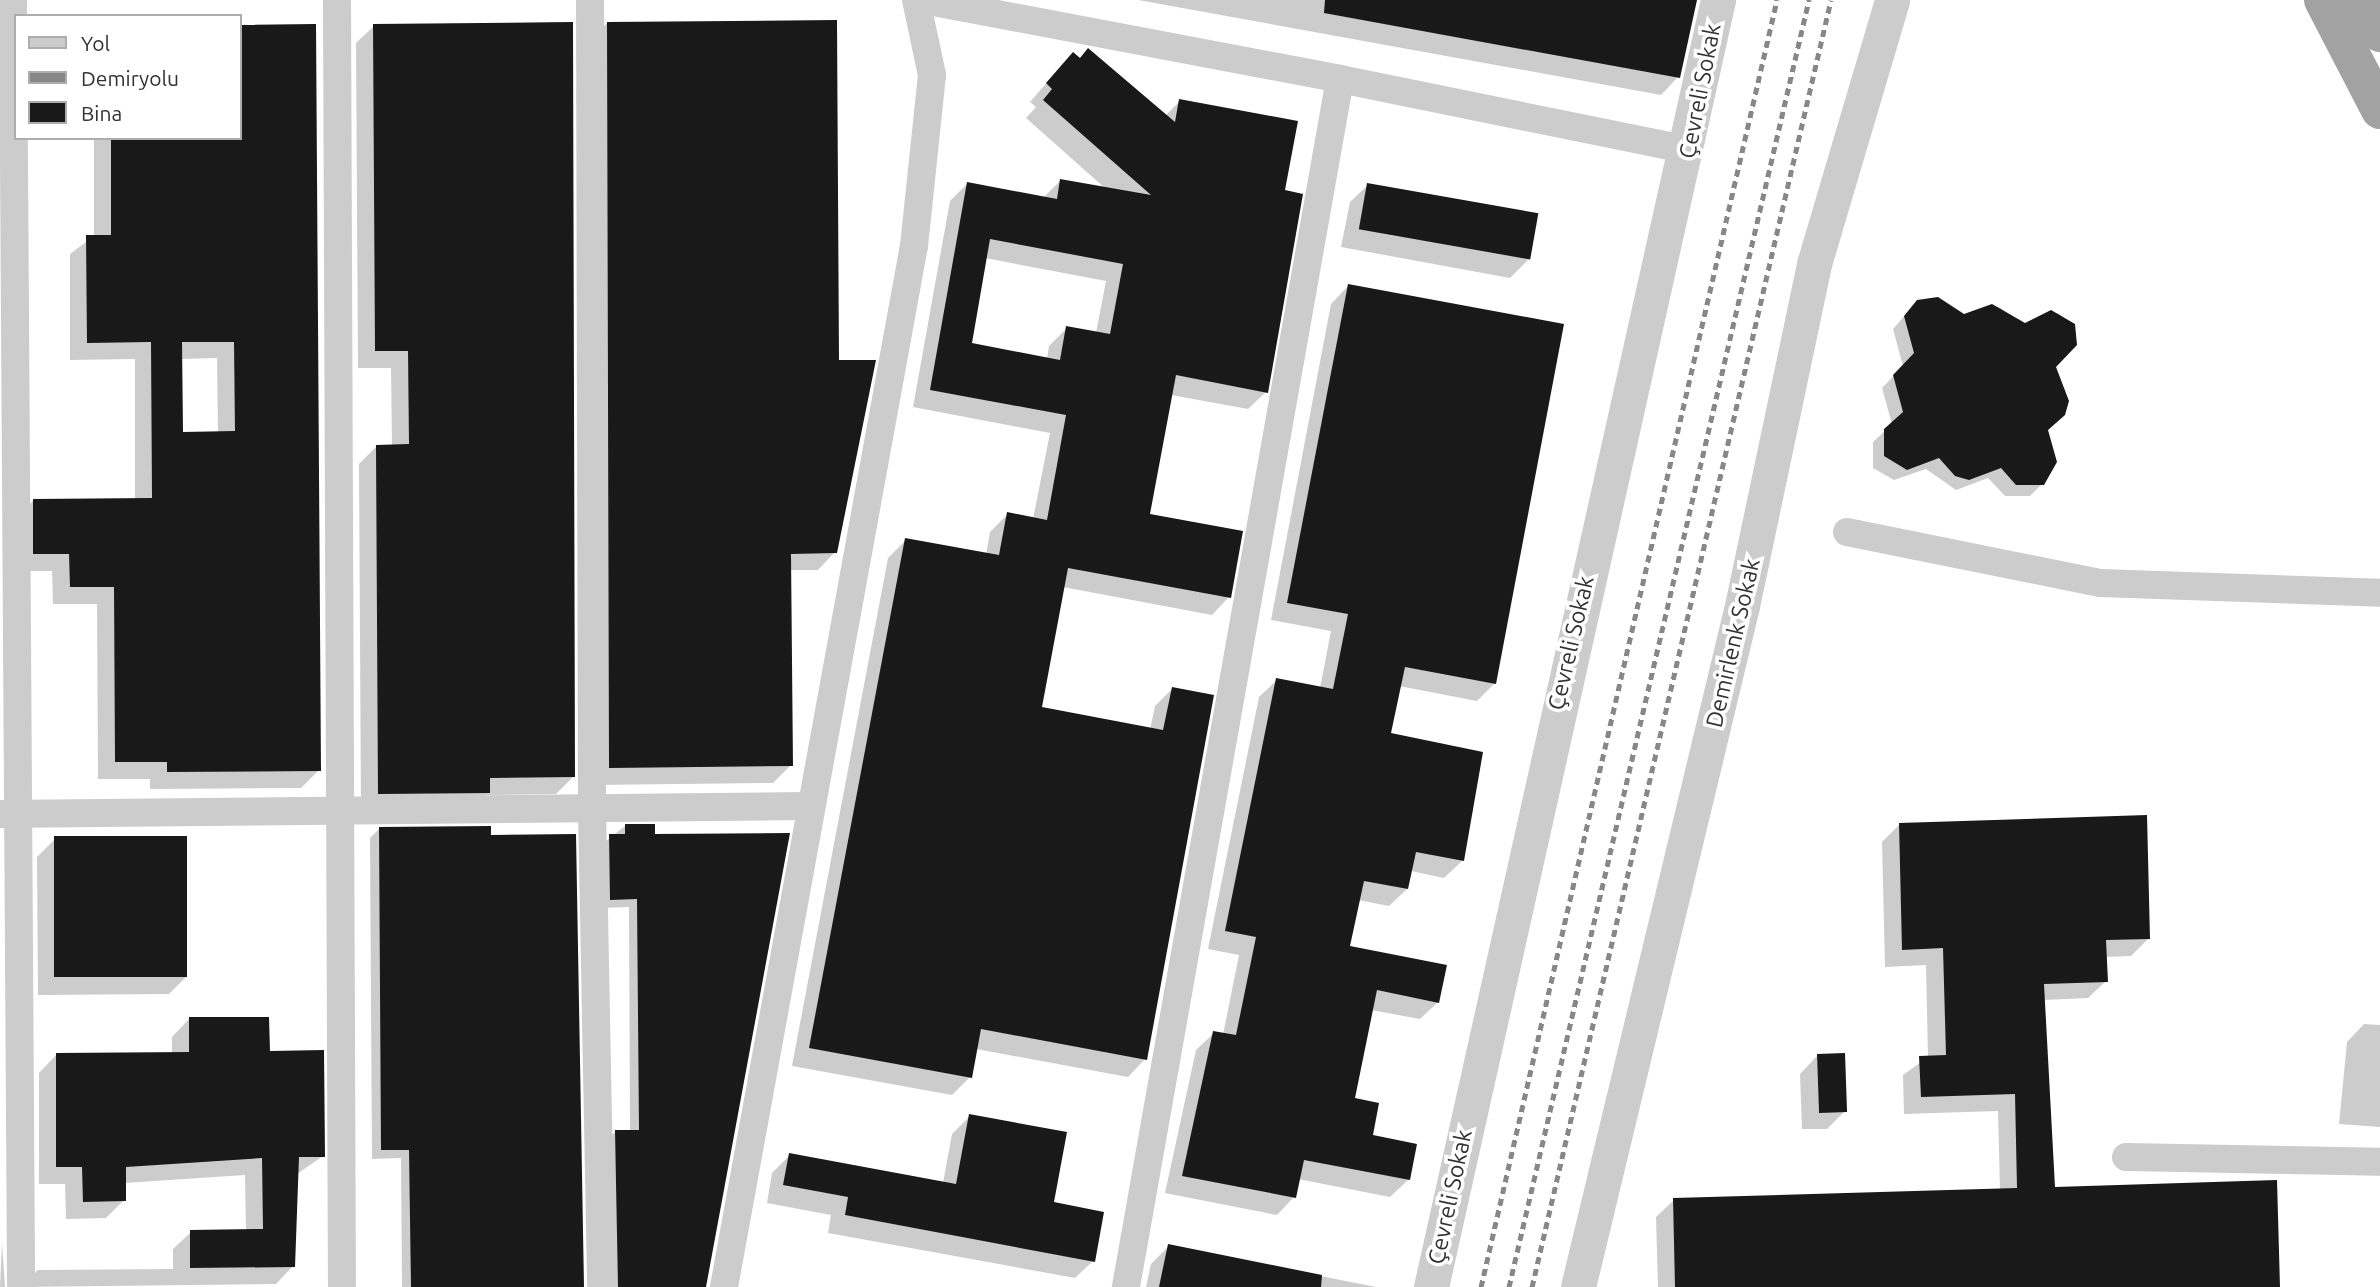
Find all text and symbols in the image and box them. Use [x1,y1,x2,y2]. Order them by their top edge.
legend [14,14,242,140]
street label: Çevreli Sokak [1673,21,1727,161]
text: Yol [81,31,110,55]
text: Demiryolu [81,66,179,90]
text: Bina [81,101,122,125]
street label: Demirlenk Sokak [1700,556,1766,730]
street label: Çevreli Sokak [1542,573,1600,713]
street label: Çevreli Sokak [1422,1127,1478,1267]

